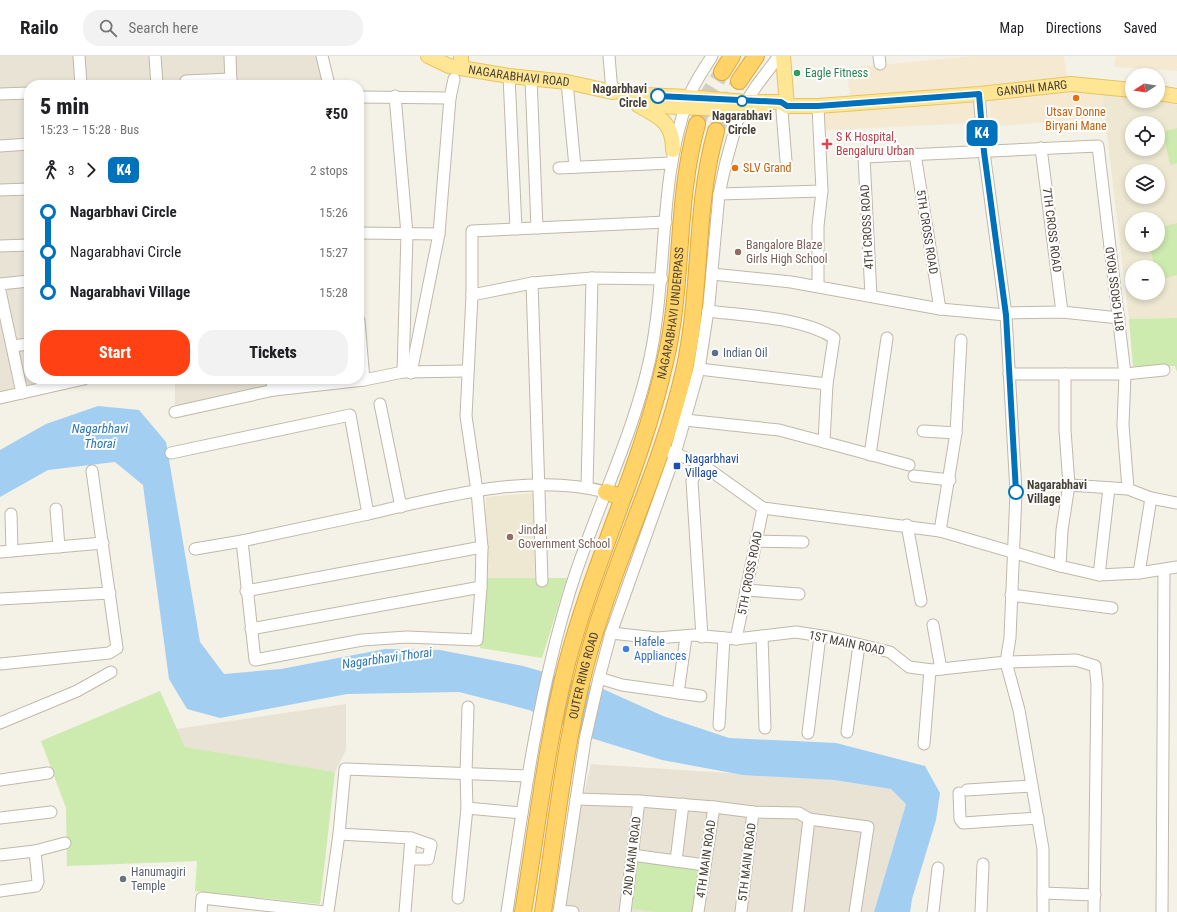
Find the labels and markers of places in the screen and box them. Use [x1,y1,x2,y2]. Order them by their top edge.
place label: Eagle Fitness [805,66,868,80]
marker: Eagle Fitness [792,68,802,78]
place label: Nagarbhavi Circle [593,82,647,110]
marker: Nagarbhavi Circle [650,88,666,104]
marker: Utsav Donne Biryani Mane [1071,93,1081,103]
marker: Nagarabhavi Circle [736,95,748,107]
place label: Utsav Donne Biryani Mane [1045,105,1107,133]
place label: Nagarabhavi Circle [712,109,772,137]
place label: S K Hospital, Bengaluru Urban [836,130,914,158]
marker: S K Hospital, Bengaluru Urban [821,138,833,150]
place label: SLV Grand [743,161,791,175]
marker: SLV Grand [730,163,740,173]
place label: Bangalore Blaze Girls High School [746,238,828,266]
marker: Bangalore Blaze Girls High School [733,247,743,257]
place label: Indian Oil [723,346,768,360]
marker: Indian Oil [710,348,720,358]
place label: Nagarbhavi Village [685,452,739,480]
marker: Nagarbhavi Village [672,461,682,471]
place label: Nagarabhavi Village [1027,478,1087,506]
marker: Nagarabhavi Village [1008,484,1024,500]
place label: Jindal Government School [518,523,610,551]
marker: Jindal Government School [505,532,515,542]
place label: Hafele Appliances [634,635,686,663]
marker: Hafele Appliances [621,644,631,654]
place label: Hanumagiri Temple [131,865,186,893]
marker: Hanumagiri Temple [118,874,128,884]

